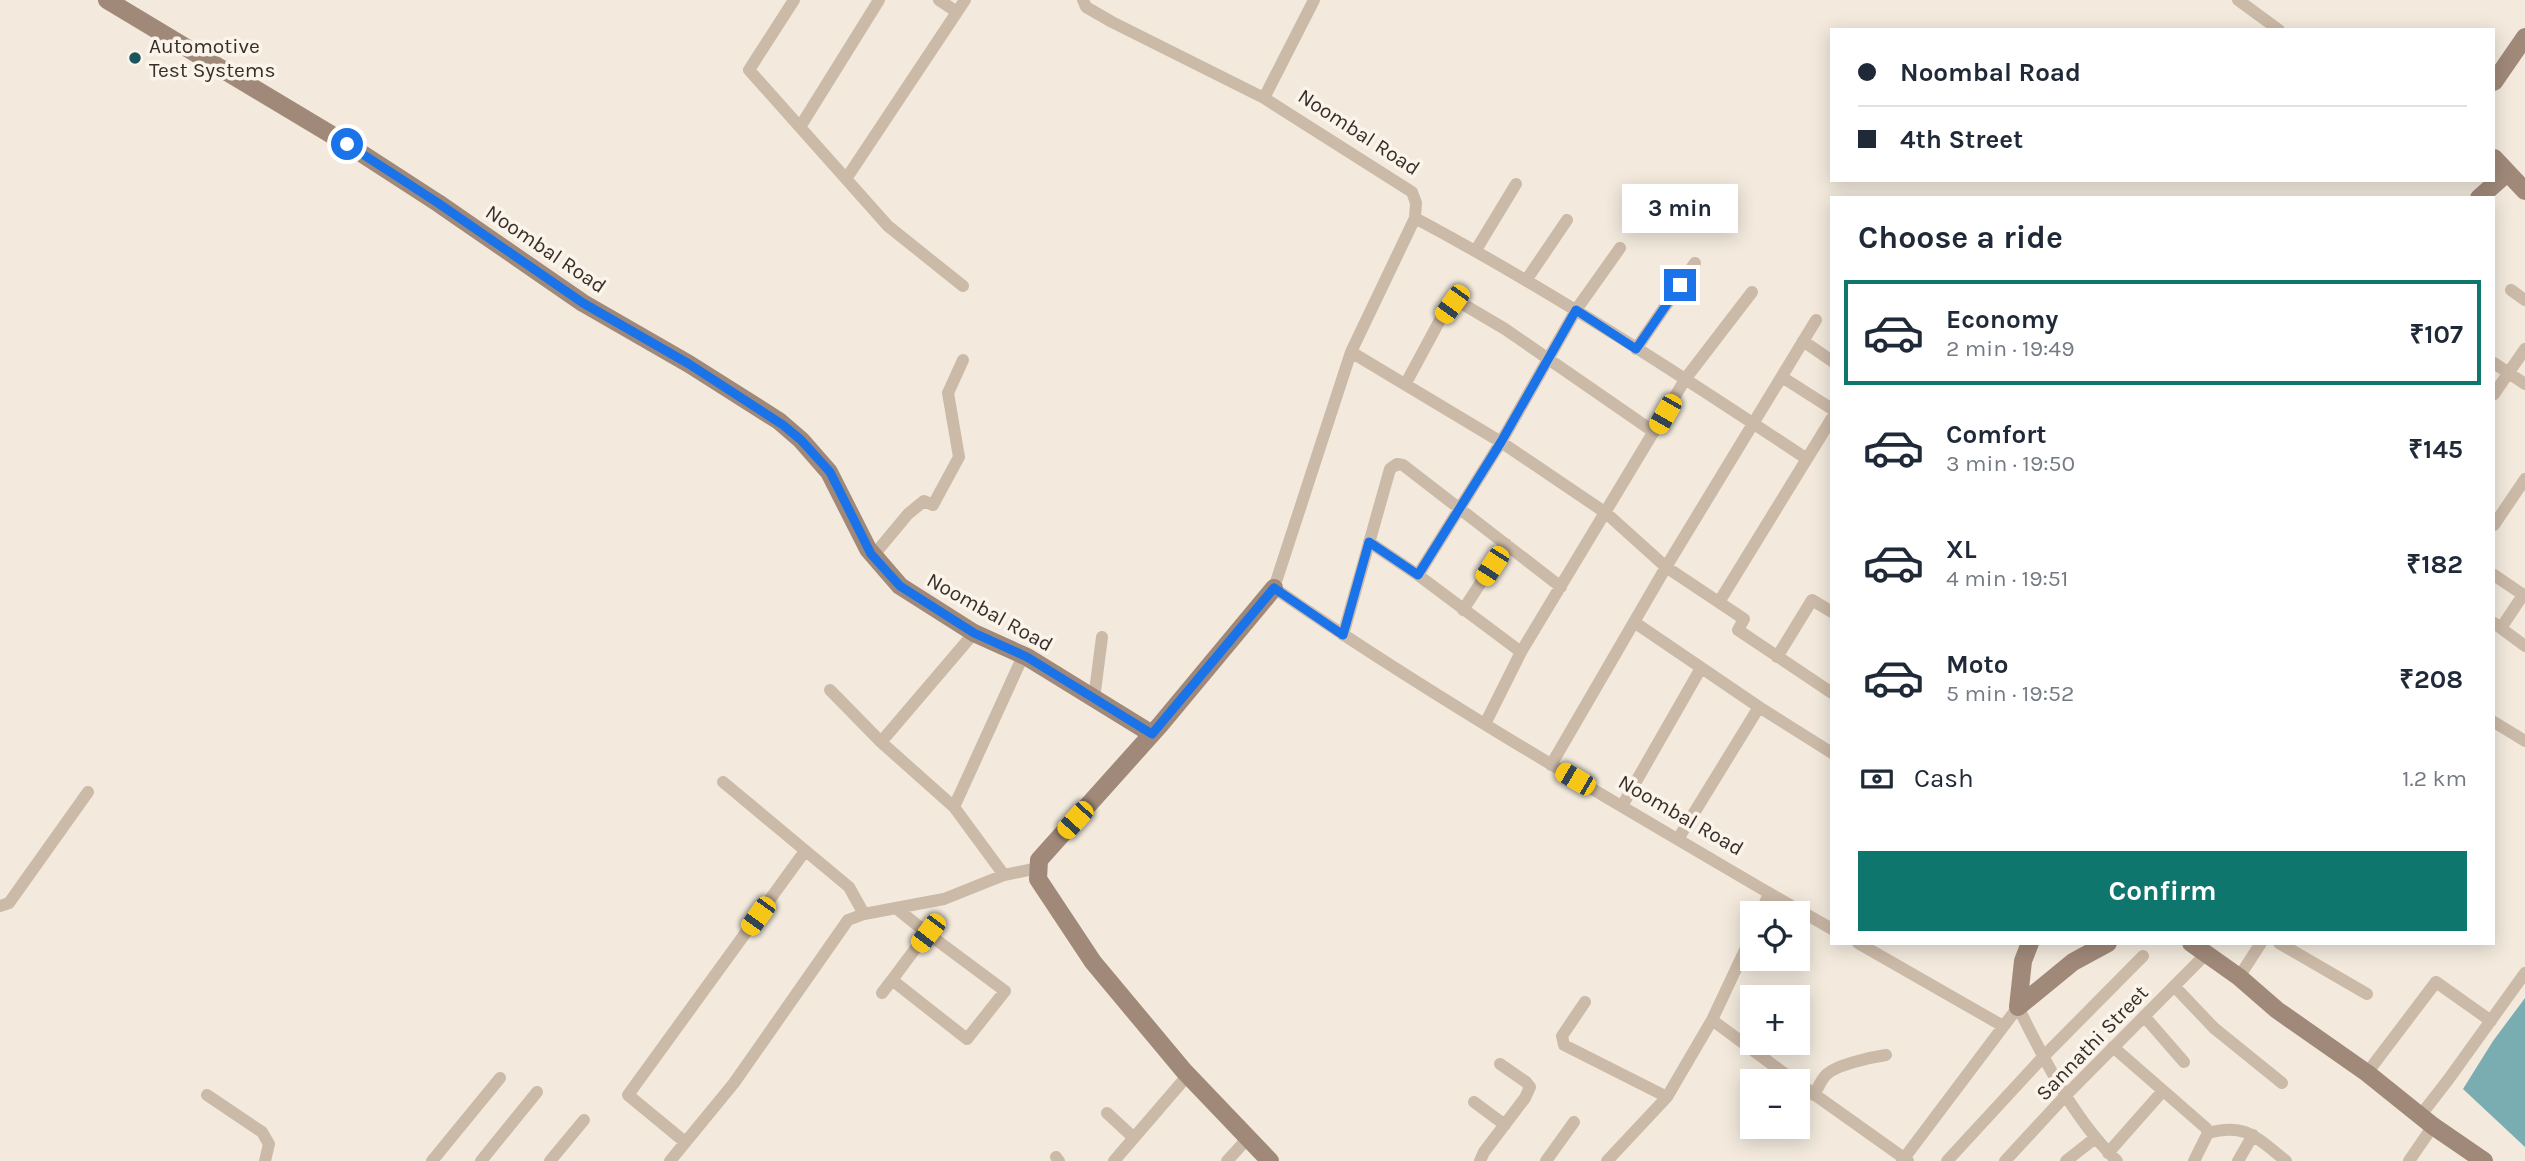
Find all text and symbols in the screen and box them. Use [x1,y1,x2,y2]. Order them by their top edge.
place label: Automotive Test Systems [149,34,276,82]
marker: Automotive Test Systems [127,50,143,66]
text: Noombal Road [1900,57,2081,88]
street label: Noombal Road [1294,84,1424,180]
text: 4th Street [1900,124,2023,155]
route start [331,128,363,160]
callout: 3 min [1622,184,1738,232]
text: 3 min [1648,195,1712,222]
street label: Noombal Road [481,200,611,298]
text: Choose a ride [1858,219,2063,256]
route end [1664,269,1696,301]
car [1432,281,1473,327]
icon: car [1862,301,1925,364]
text: Economy [1946,304,2058,335]
text: ₹107 [2409,319,2463,350]
text: 2 min · 19:49 [1946,335,2075,362]
car [1646,391,1685,437]
icon: car [1862,416,1925,479]
text: Comfort [1946,419,2047,450]
text: ₹145 [2408,434,2463,465]
text: 3 min · 19:50 [1946,450,2075,477]
icon: car [1862,531,1925,594]
text: XL [1946,534,1977,565]
car [1472,543,1513,589]
text: ₹182 [2406,549,2463,580]
text: 4 min · 19:51 [1946,565,2068,592]
street label: Noombal Road [923,568,1057,656]
icon: car [1862,646,1925,709]
text: Moto [1946,649,2008,680]
text: ₹208 [2399,664,2463,695]
text: 5 min · 19:52 [1946,680,2074,707]
car [1552,759,1599,799]
icon: cash [1858,760,1896,798]
text: Cash [1914,763,1974,794]
text: 1.2 km [2402,765,2467,792]
street label: Noombal Road [1614,770,1748,860]
car [1054,797,1097,843]
button: Confirm [1858,851,2467,931]
car [738,893,779,939]
map controls [1740,901,1810,1139]
button: locate [1740,901,1810,971]
car [907,910,950,956]
street label: Sannathi Street [2031,980,2153,1106]
button: + [1740,985,1810,1055]
button: − [1740,1069,1810,1139]

